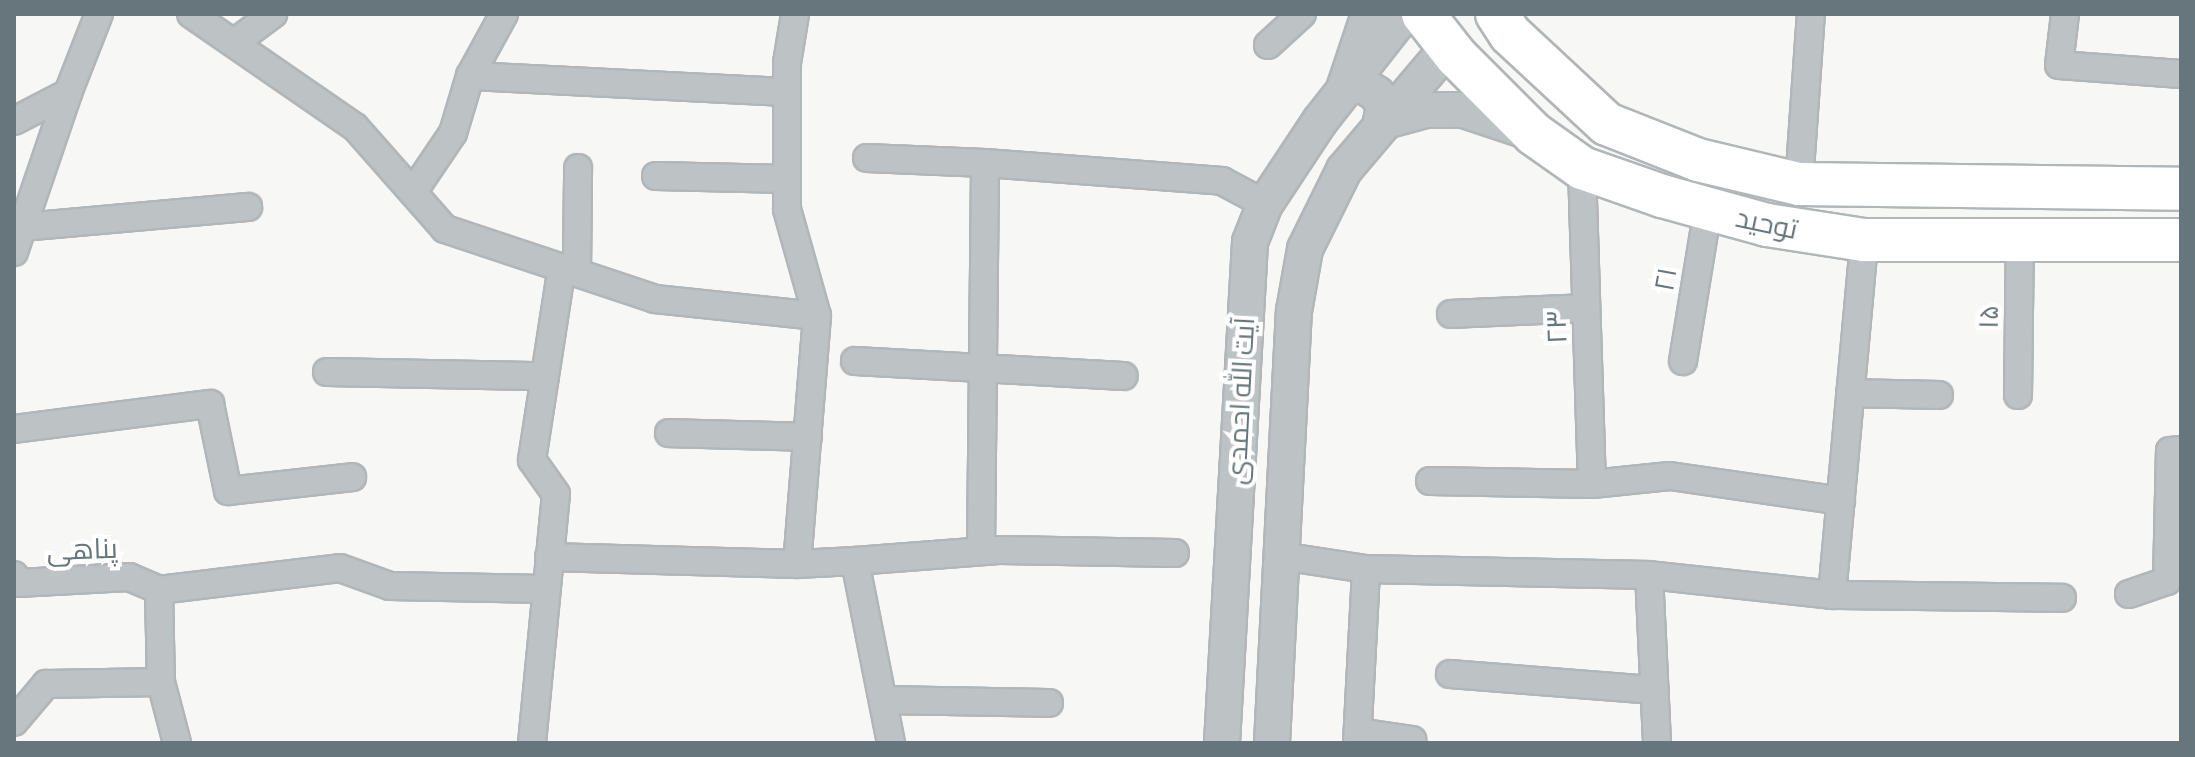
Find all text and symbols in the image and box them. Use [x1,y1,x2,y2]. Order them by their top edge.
street label: توحید [1733,199,1801,245]
street label: ۲۱ [1645,265,1683,293]
street label: ۱۵ [1970,305,2004,329]
street label: ۲۳ [1538,310,1572,344]
street label: آیت الله احمدی [1218,316,1260,486]
street label: پناهی [46,530,118,566]

